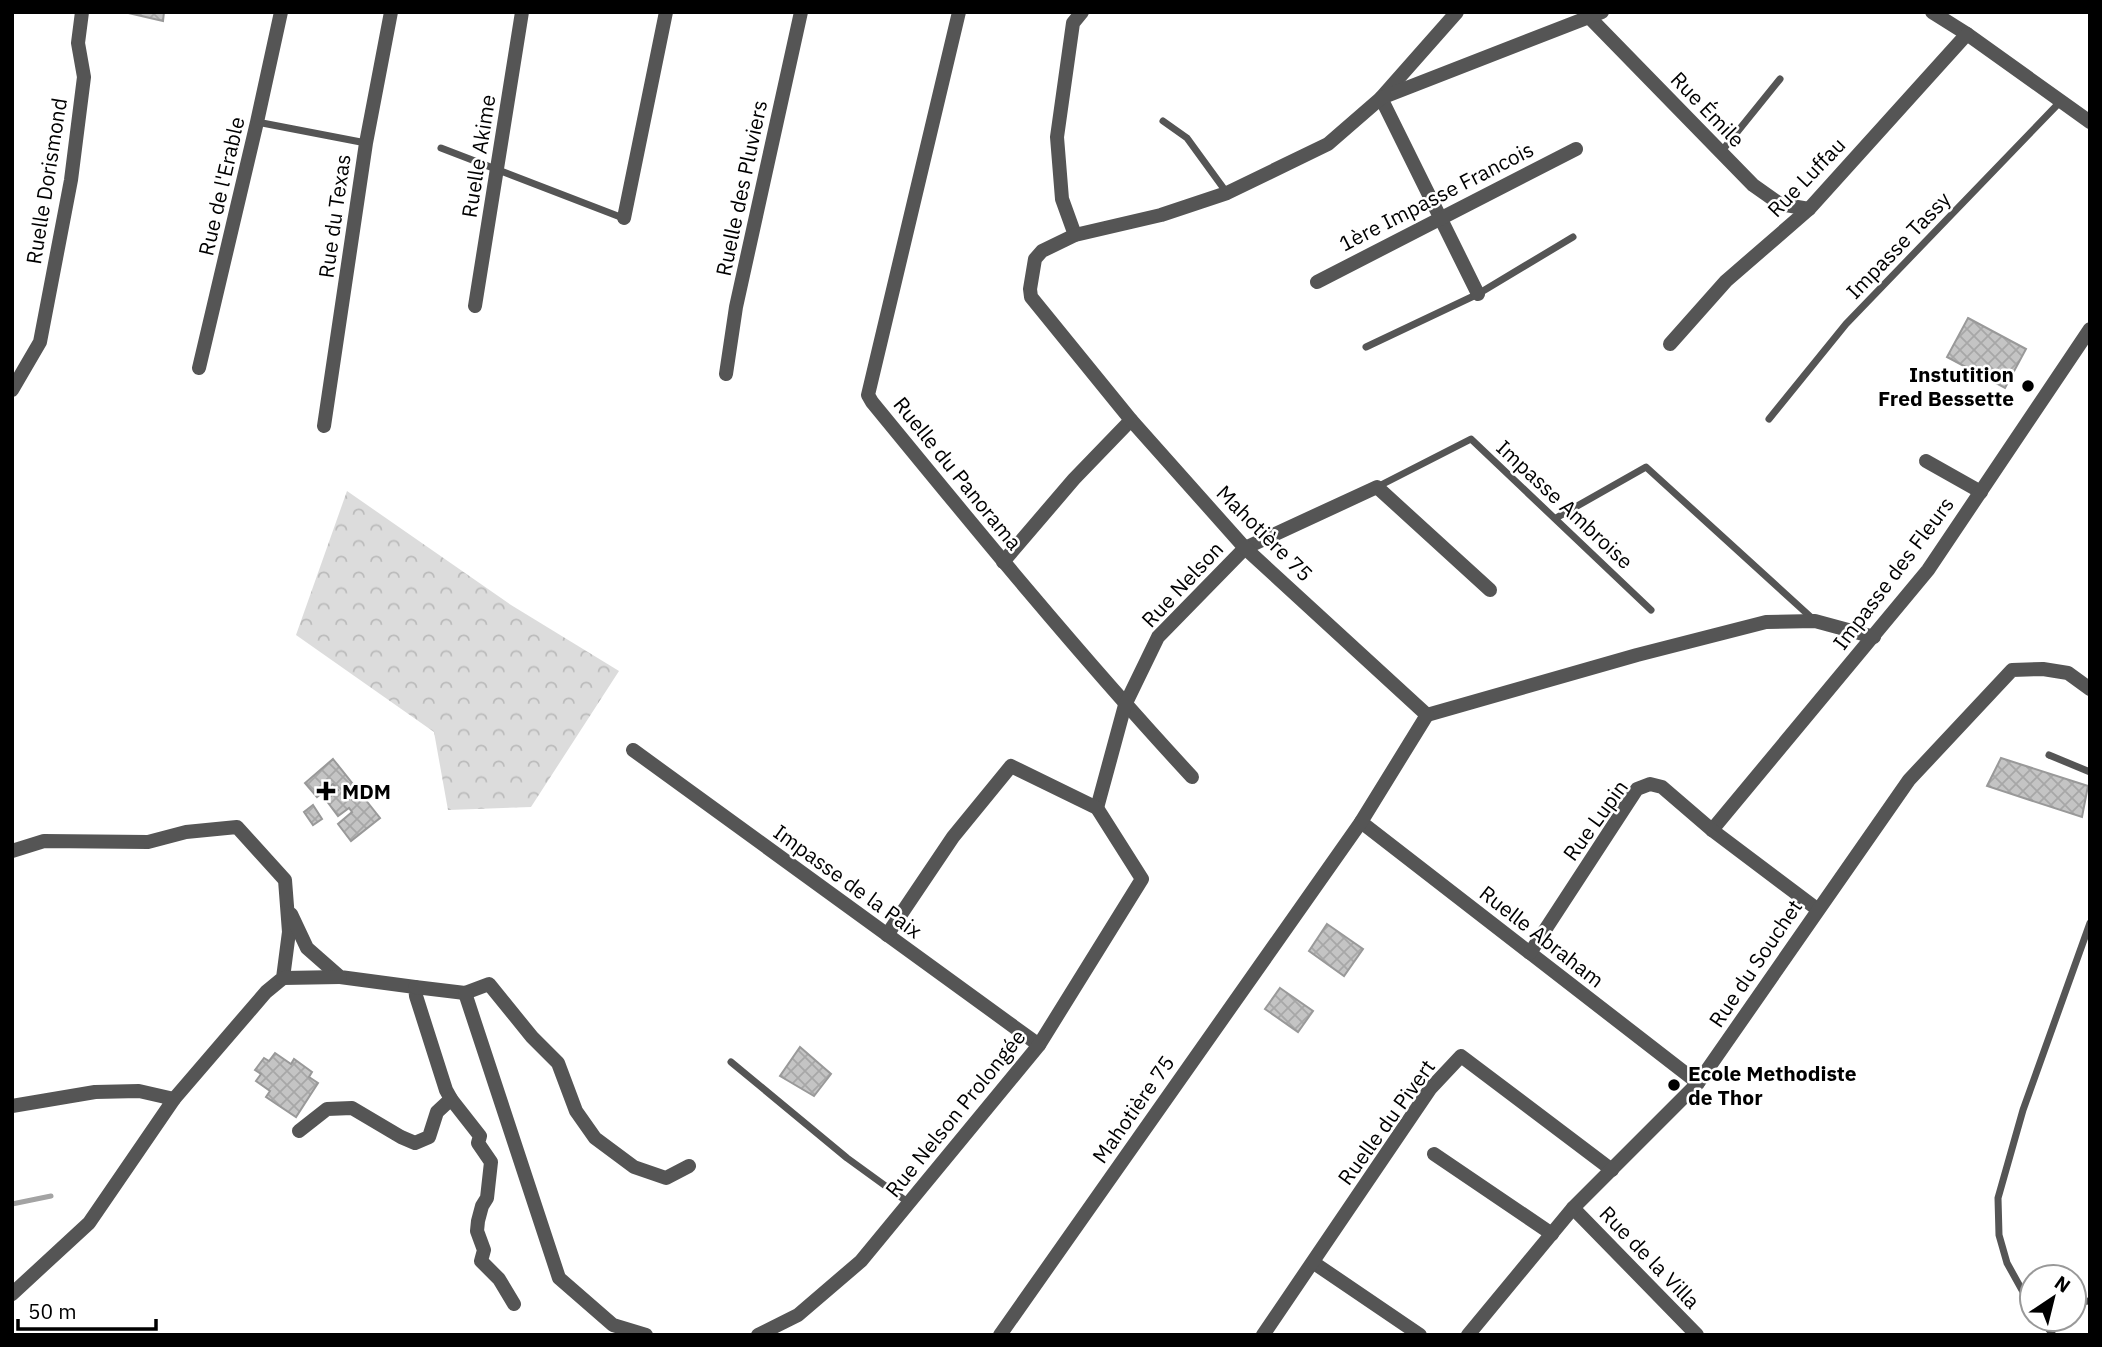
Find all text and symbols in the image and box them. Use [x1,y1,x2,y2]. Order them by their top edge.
street label: Rue Émile [1665,65,1751,153]
street label: Ruelle Akime [454,92,502,220]
street label: Ruelle Dorismond [19,96,73,266]
street label: Ruelle des Pluviers [709,98,773,278]
street label: Rue de l'Erable [191,114,251,258]
street label: Rue Luffau [1761,131,1851,223]
street label: 1ère Impasse Francois [1334,135,1538,257]
street label: Rue du Texas [311,152,357,280]
street label: Impasse Tassy [1840,185,1957,305]
place label: Instutition Fred Bessette [1878,360,2014,412]
marker: Instutition Fred Bessette [2020,378,2036,394]
street label: Ruelle du Panorama [887,391,1029,555]
street label: Impasse Ambroise [1491,433,1639,575]
street label: Mahotière 75 [1211,479,1319,587]
street label: Impasse des Fleurs [1826,491,1960,655]
street label: Rue Nelson [1135,535,1229,633]
street label: Rue Lupin [1556,774,1634,866]
place label: MDM [342,777,391,805]
marker: MDM [316,781,336,801]
street label: Impasse de la Paix [768,818,928,945]
street label: Ruelle Abraham [1474,879,1610,993]
street label: Rue du Souchet [1702,894,1808,1032]
street label: Rue Nelson Prolongée [879,1023,1031,1203]
street label: Mahotière 75 [1086,1050,1180,1168]
street label: Ruelle du Pivert [1331,1054,1441,1190]
place label: Ecole Methodiste de Thor [1688,1059,1857,1111]
marker: Ecole Methodiste de Thor [1666,1077,1682,1093]
street label: Rue de la Villa [1594,1199,1706,1315]
north arrow [2018,1263,2088,1333]
text: N [2050,1270,2075,1298]
scale bar [18,1288,156,1332]
text: 50 m [28,1297,77,1325]

